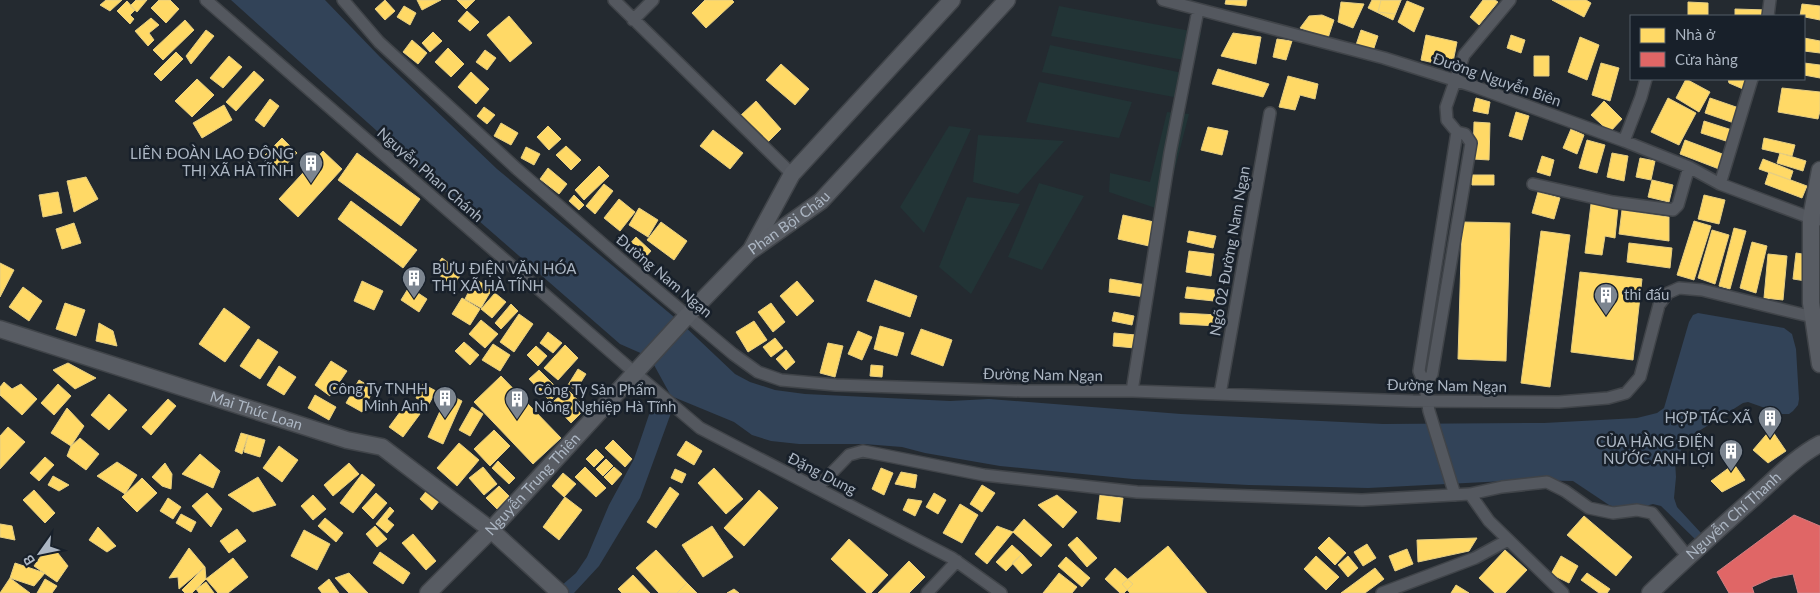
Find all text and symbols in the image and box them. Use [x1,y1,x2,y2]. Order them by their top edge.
legend [1630,15,1805,80]
text: Nhà ở [1675,25,1716,43]
street label: Đường Nguyễn Biên [1431,49,1564,109]
text: Cửa hàng [1675,50,1738,68]
street label: Nguyễn Phan Chánh [374,123,487,225]
place label: LIÊN ĐOÀN LAO ĐỘNG THỊ XÃ HÀ TĨNH [130,144,294,179]
building icon: LIÊN ĐOÀN LAO ĐỘNG THỊ XÃ HÀ TĨNH [298,150,324,184]
street label: Ngõ 02 Đường Nam Ngạn [1205,164,1253,337]
street label: Phan Bội Châu [744,187,834,258]
street label: Đường Nam Ngạn [613,230,716,321]
place label: BƯU ĐIỆN VĂN HÓA THỊ XÃ HÀ TĨNH [432,259,577,294]
building icon: BƯU ĐIỆN VĂN HÓA THỊ XÃ HÀ TĨNH [401,265,427,299]
building icon: thi đấu [1593,282,1619,316]
place label: thi đấu [1624,285,1669,303]
street label: Đường Nam Ngạn [983,364,1103,384]
street label: Đường Nam Ngạn [1387,375,1507,395]
place label: Công Ty TNHH Minh Anh [329,379,428,414]
place label: Công Ty Sản Phẩm Nông Nghiệp Hà Tĩnh [534,380,676,415]
building icon: Công Ty TNHH Minh Anh [432,385,458,419]
building icon: Công Ty Sản Phẩm Nông Nghiệp Hà Tĩnh [504,386,530,420]
street label: Mai Thúc Loan [208,387,305,433]
building icon: HỢP TÁC XÃ [1757,405,1783,439]
place label: HỢP TÁC XÃ [1664,408,1753,426]
street label: Nguyễn Trung Thiên [481,429,583,539]
place label: CỦA HÀNG ĐIỆN NƯỚC ANH LỢI [1596,432,1714,467]
building icon: CỦA HÀNG ĐIỆN NƯỚC ANH LỢI [1718,438,1744,472]
street label: Đặng Dung [785,448,860,498]
street label: Nguyễn Chí Thanh [1682,468,1784,562]
north arrow [15,528,65,578]
text: B [19,552,38,569]

